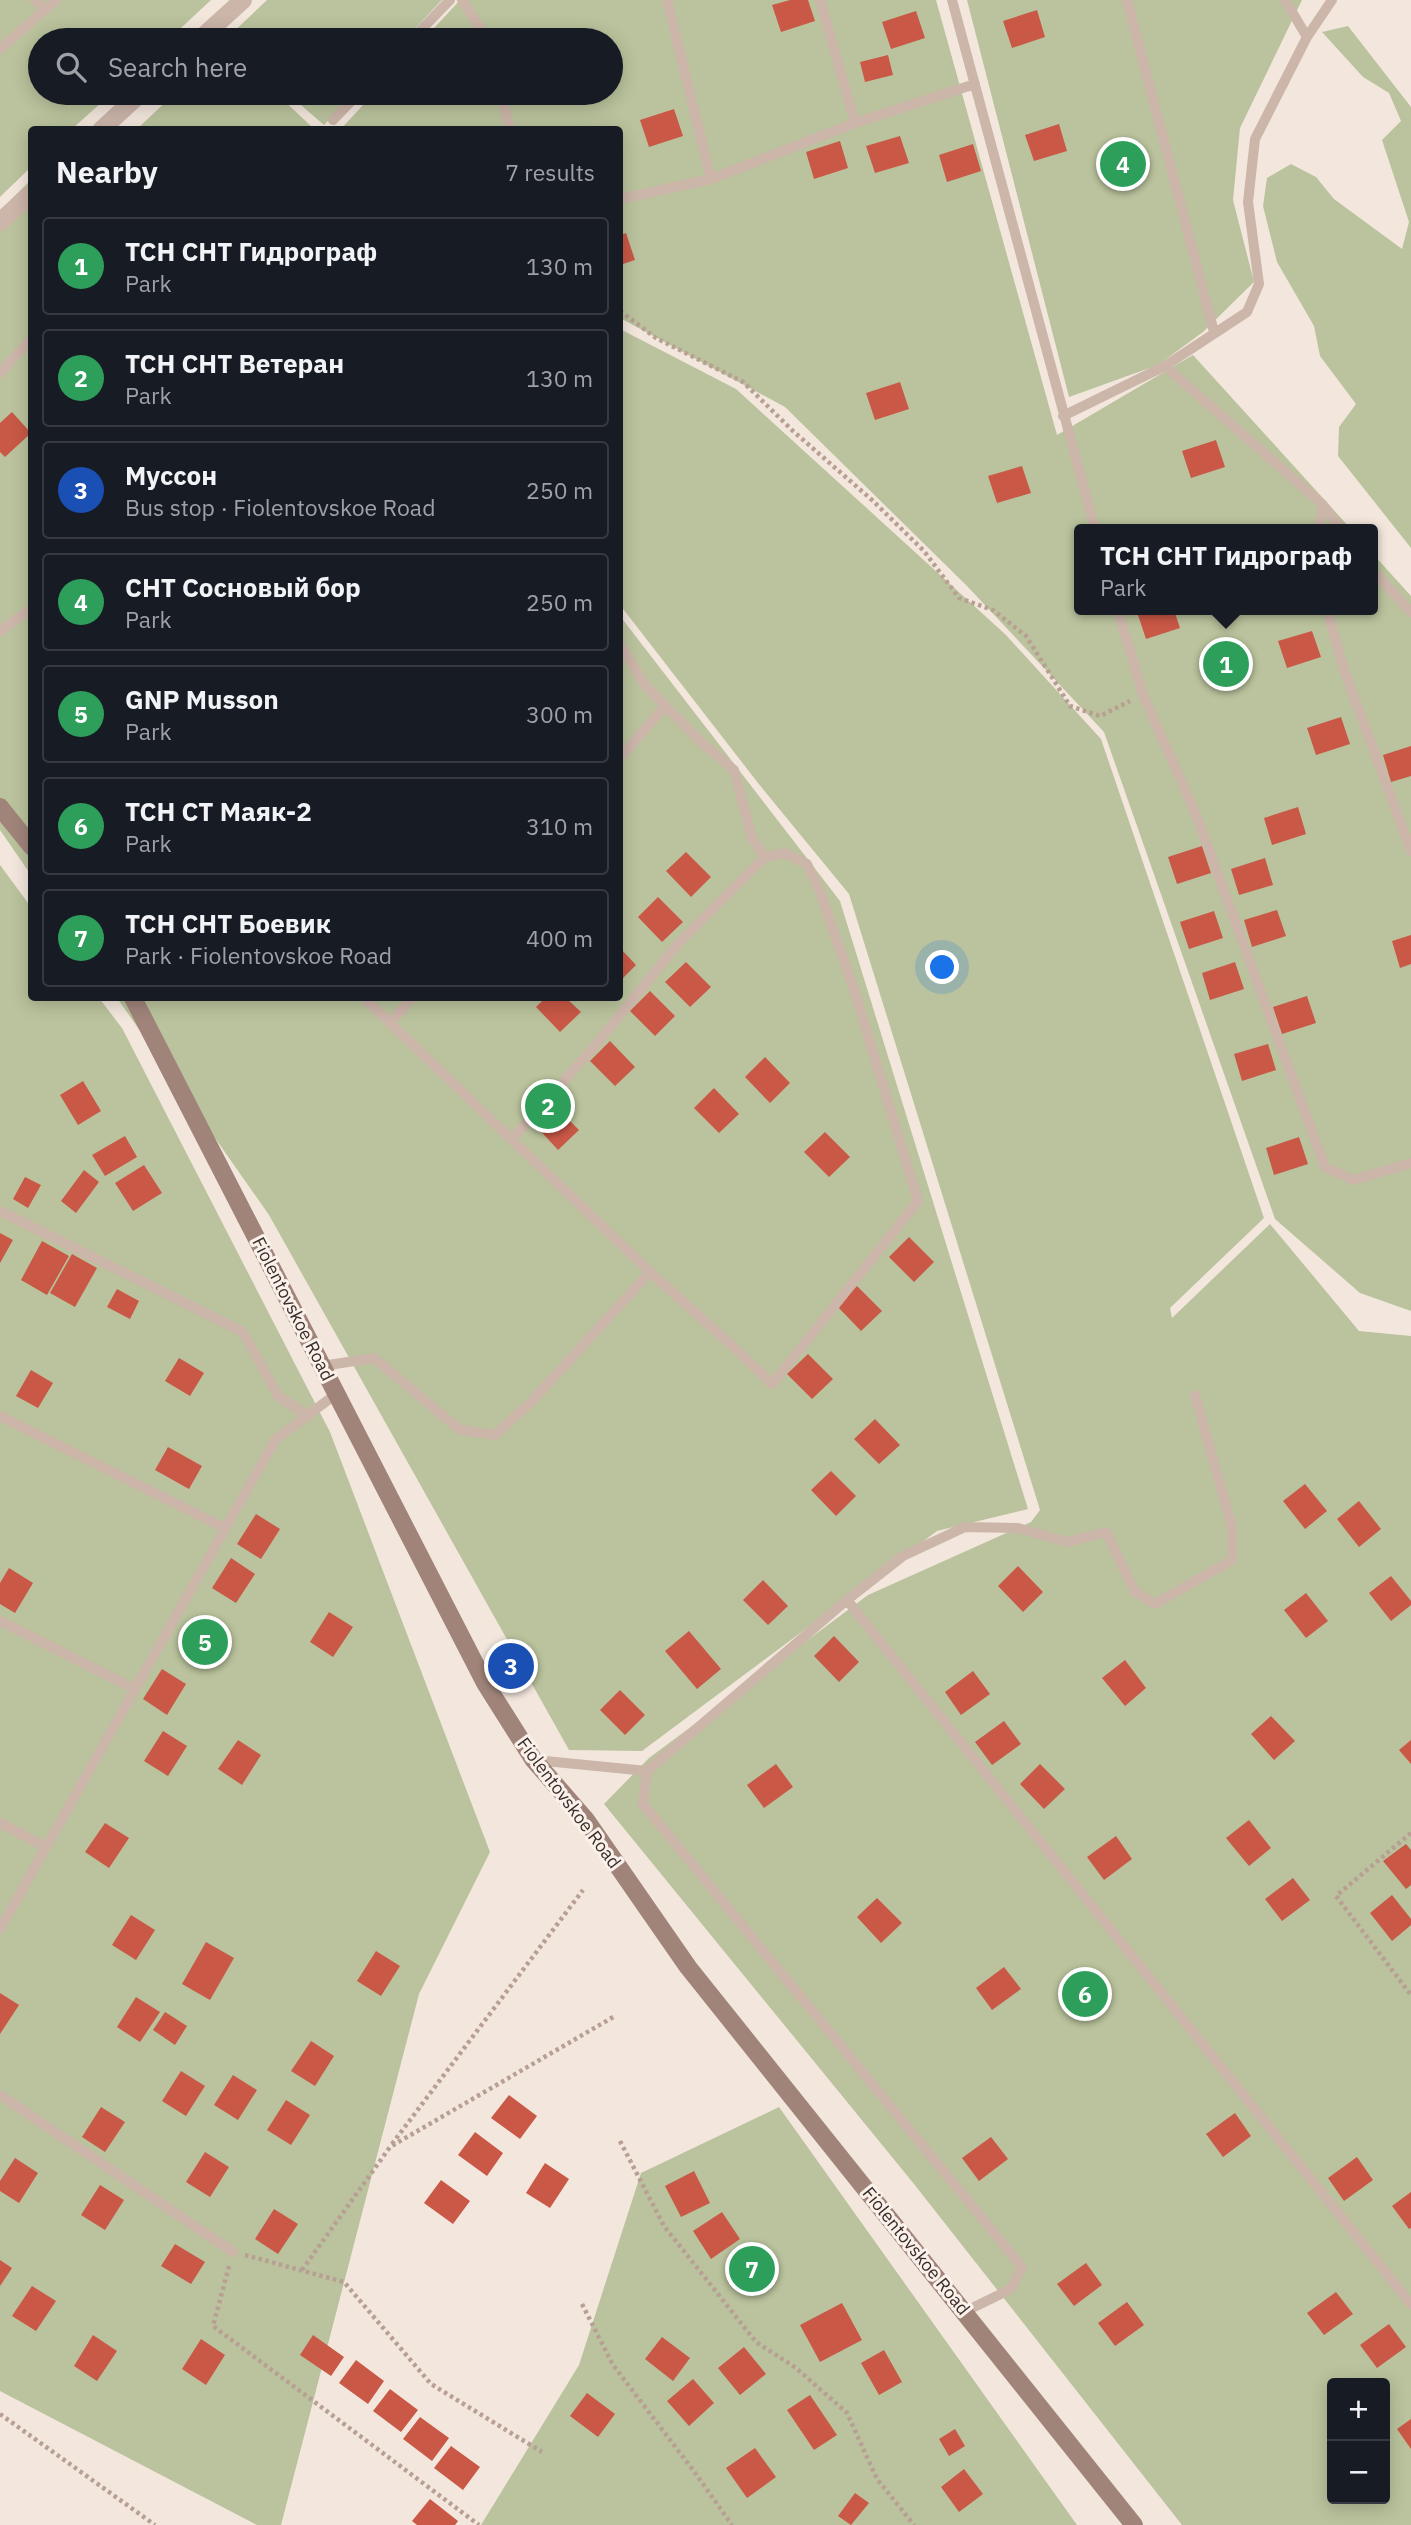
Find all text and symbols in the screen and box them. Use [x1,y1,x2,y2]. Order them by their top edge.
search box [28,28,623,105]
icon: search [52,48,90,86]
text: Search here [108,50,247,84]
pin: 4 [1100,138,1146,190]
text: Nearby [56,152,158,191]
text: 7 results [505,157,595,187]
text: ТСН СНТ Гидрограф [125,234,377,268]
text: 1 [74,251,88,281]
text: 130 m [526,251,593,281]
text: Park [125,268,172,298]
text: ТСН СНТ Ветеран [125,346,344,380]
text: 2 [74,363,88,393]
text: 130 m [526,363,593,393]
text: Park [125,380,172,410]
text: Муссон [125,458,217,492]
text: 3 [74,475,88,505]
text: 250 m [526,475,593,505]
text: Bus stop · Fiolentovskoe Road [125,492,435,522]
popup [1074,524,1378,615]
text: ТСН СНТ Гидрограф [1100,538,1352,572]
text: СНТ Сосновый бор [125,570,361,604]
text: Park [1100,572,1147,602]
text: 4 [74,587,88,617]
text: 250 m [526,587,593,617]
text: Park [125,604,172,634]
pin: 1 [1203,638,1249,690]
text: GNP Musson [125,682,279,716]
text: 5 [74,699,88,729]
text: 300 m [526,699,593,729]
text: Park [125,716,172,746]
text: ТСН СТ Маяк-2 [125,794,312,828]
text: 6 [74,811,88,841]
text: 310 m [526,811,593,841]
text: Park [125,828,172,858]
text: ТСН СНТ Боевик [125,906,331,940]
text: 7 [74,923,88,953]
text: 400 m [526,923,593,953]
text: Park · Fiolentovskoe Road [125,940,392,970]
your location [925,950,959,984]
pin: 2 [525,1080,571,1132]
street label: Fiolentovskoe Road [247,1233,340,1384]
pin: 5 [182,1616,228,1668]
pin: 3 [488,1640,534,1692]
street label: Fiolentovskoe Road [513,1733,626,1873]
pin: 6 [1062,1968,1108,2020]
street label: Fiolentovskoe Road [858,2182,975,2319]
pin: 7 [729,2243,775,2295]
map controls [1327,2378,1390,2504]
button: + [1327,2378,1390,2441]
button: − [1327,2441,1390,2504]

